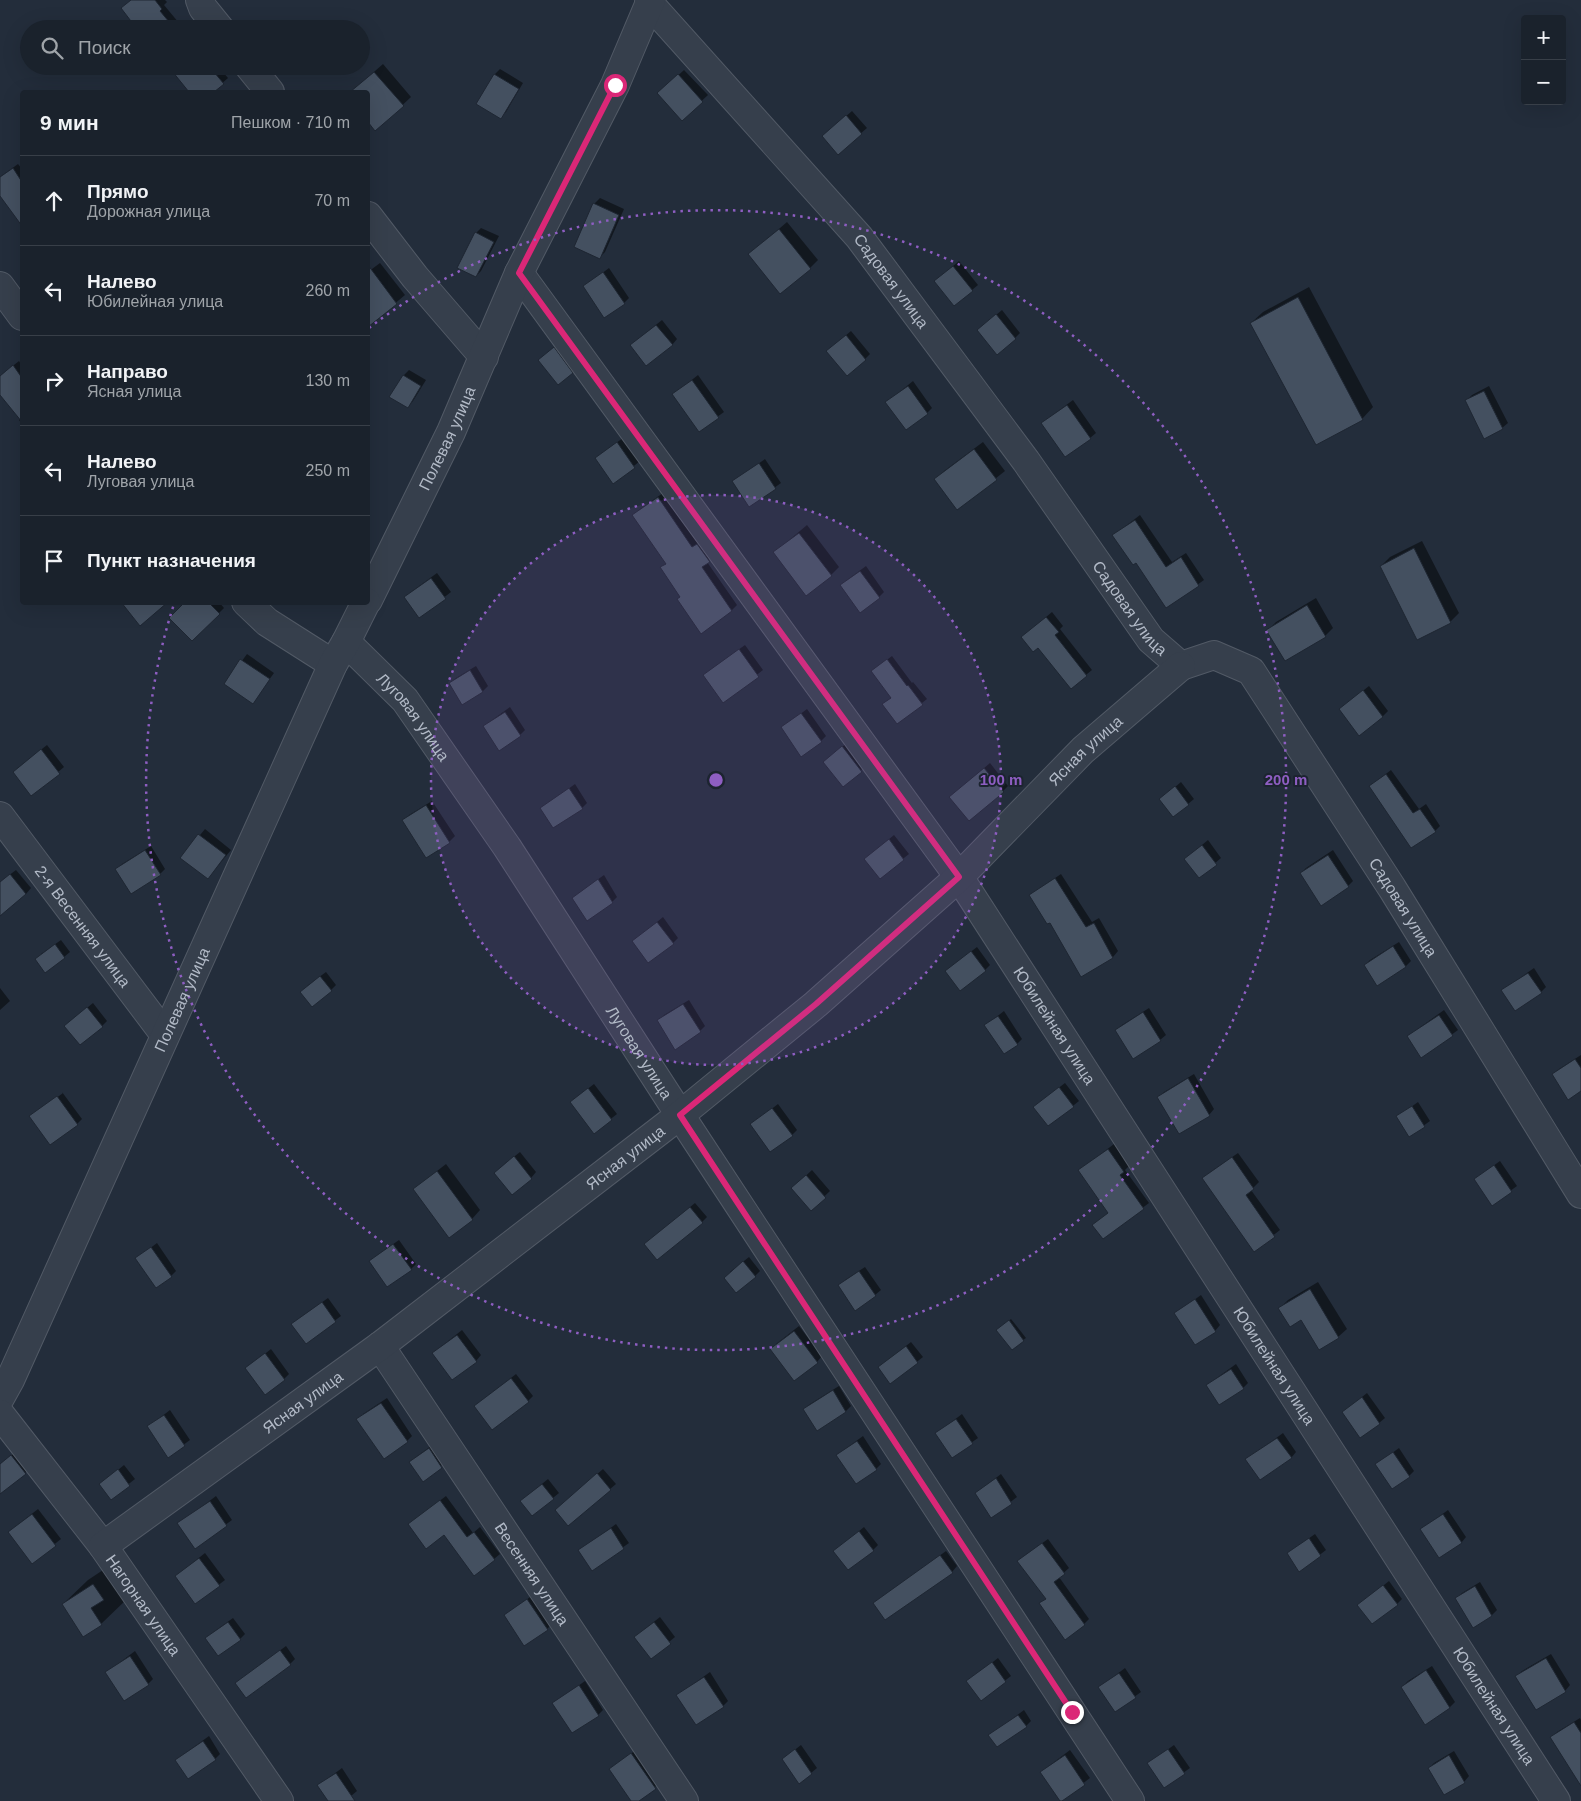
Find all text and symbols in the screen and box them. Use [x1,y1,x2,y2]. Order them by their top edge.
map controls [1521,15,1566,105]
button: + [1521,15,1566,60]
search box [20,20,370,75]
icon: search [38,34,66,62]
text: Поиск [78,37,131,58]
button: − [1521,60,1566,105]
route start [604,74,627,97]
text: 9 мин [40,111,99,134]
text: Пешком · 710 m [231,114,350,131]
text: Прямо [87,181,149,202]
icon: ahead [40,187,68,215]
text: 70 m [314,192,350,209]
text: Дорожная улица [87,203,210,220]
street label: Садовая улица [851,230,932,331]
text: Налево [87,271,157,292]
icon: left [40,277,68,305]
text: 260 m [306,282,350,299]
text: Юбилейная улица [87,293,223,310]
text: Направо [87,361,168,382]
icon: right [40,367,68,395]
text: 130 m [306,372,350,389]
text: Ясная улица [87,383,181,400]
street label: Полевая улица [415,384,478,493]
text: Налево [87,451,157,472]
icon: left [40,457,68,485]
text: 250 m [306,462,350,479]
text: Луговая улица [87,473,194,490]
icon: arrive [40,547,68,575]
text: Пункт назначения [87,550,256,571]
street label: Садовая улица [1090,557,1171,659]
street label: Луговая улица [374,669,453,764]
street label: Ясная улица [1045,712,1126,789]
centre of rings [707,771,725,789]
text: 100 m [980,771,1022,788]
text: 200 m [1265,771,1307,788]
street label: Садовая улица [1366,855,1441,960]
street label: 2-я Весенняя улица [32,862,134,990]
street label: Полевая улица [151,945,213,1054]
street label: Юбилейная улица [1011,964,1099,1087]
street label: Луговая улица [603,1003,676,1102]
street label: Ясная улица [582,1122,668,1193]
street label: Юбилейная улица [1231,1304,1319,1428]
street label: Ясная улица [259,1367,346,1437]
street label: Весенняя улица [492,1519,573,1629]
street label: Нагорная улица [103,1551,184,1659]
street label: Юбилейная улица [1450,1644,1539,1768]
route end [1061,1701,1084,1724]

